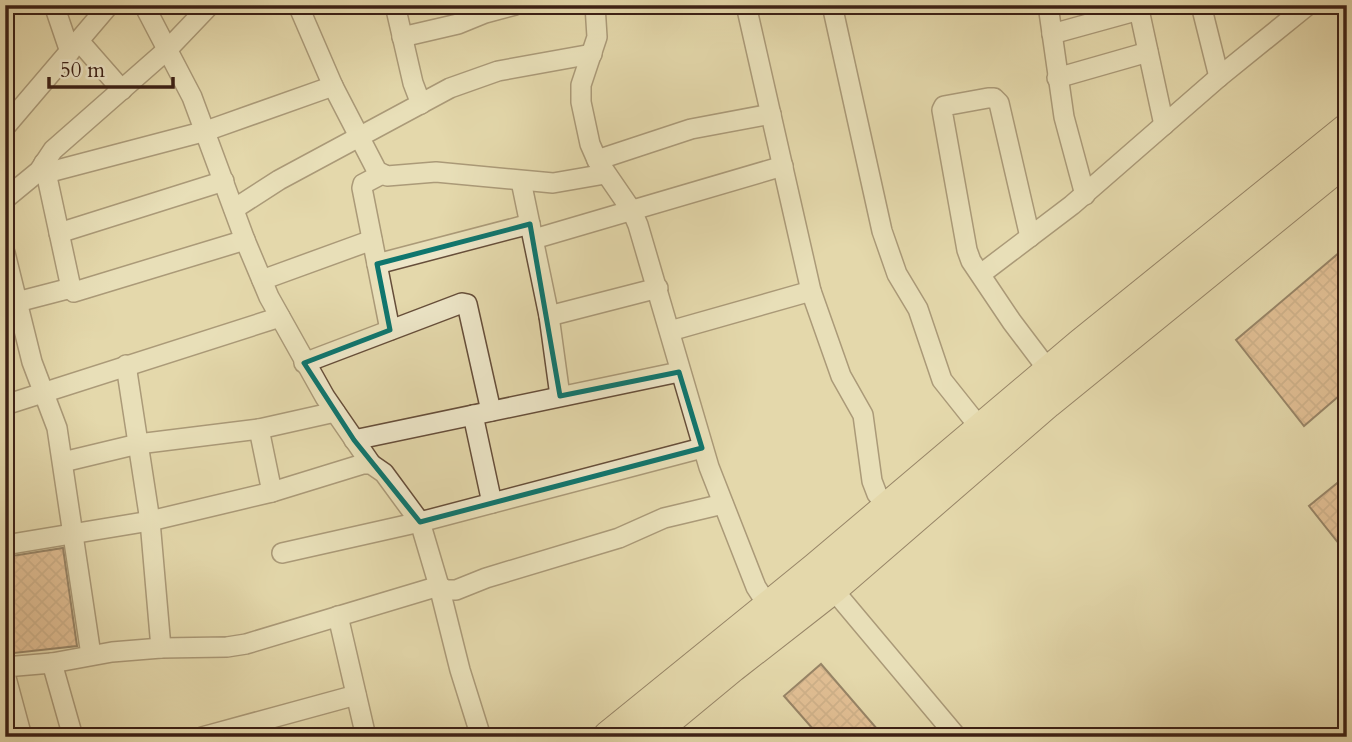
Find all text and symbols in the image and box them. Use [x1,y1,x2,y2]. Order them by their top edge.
scale bar [49,46,173,90]
text: 50 m [60,56,105,85]

